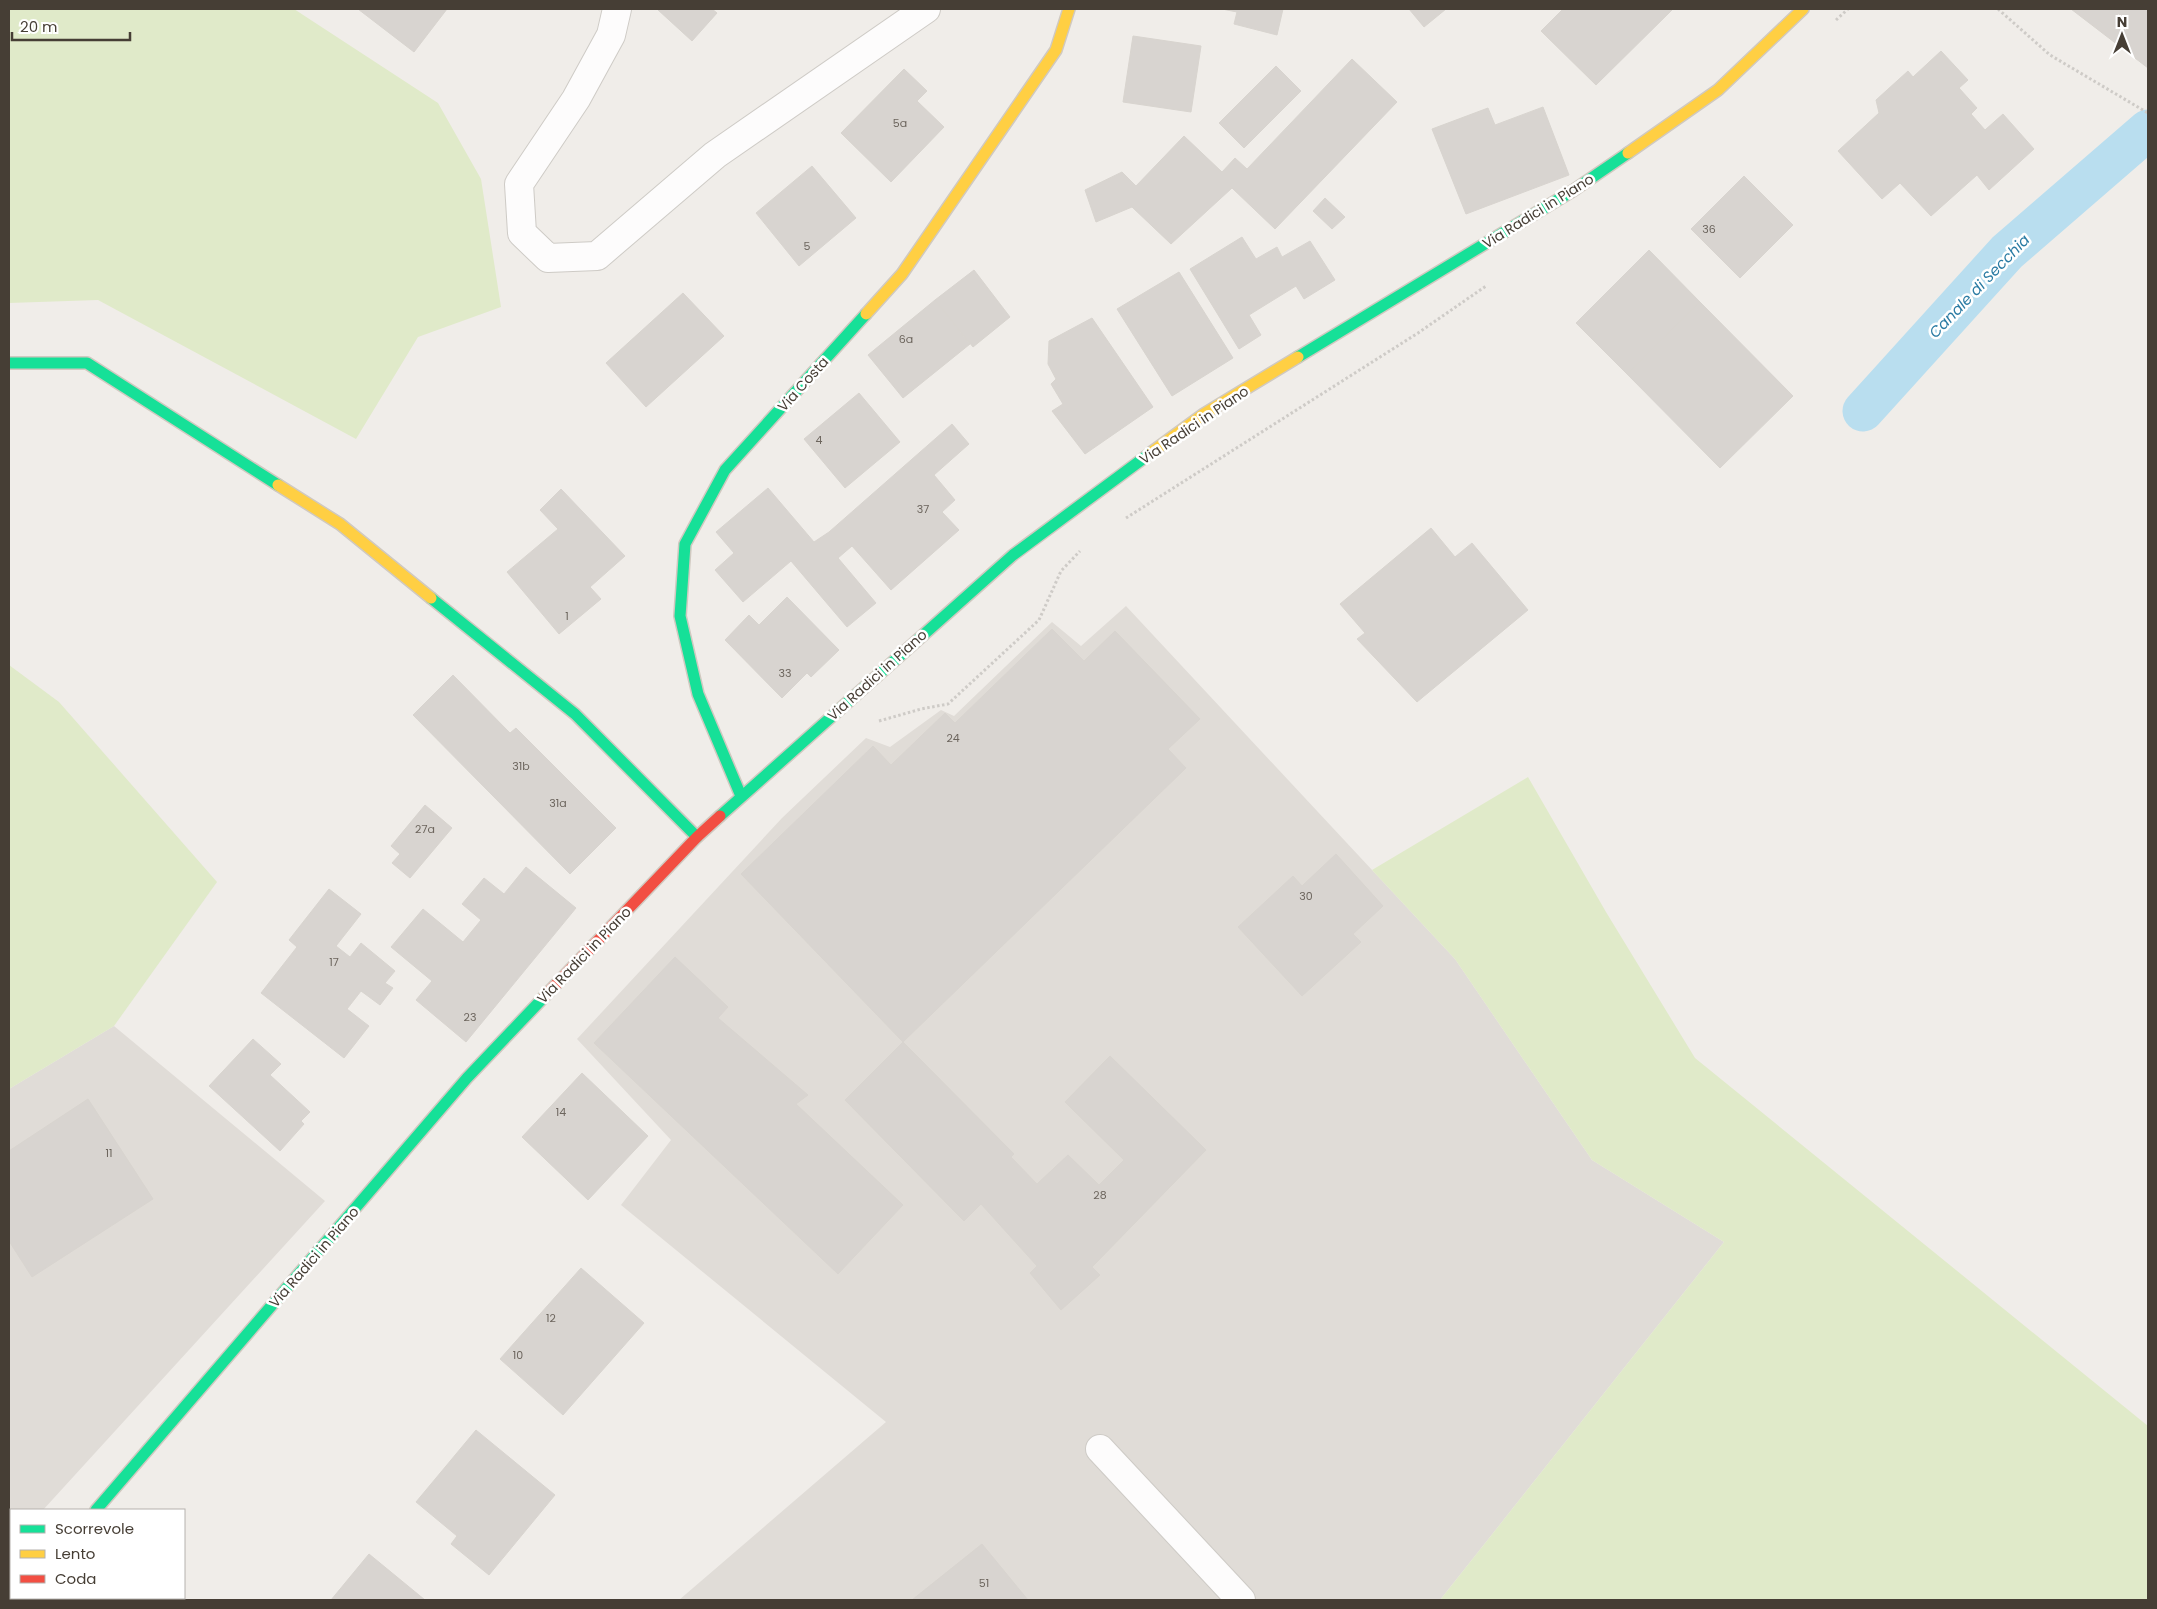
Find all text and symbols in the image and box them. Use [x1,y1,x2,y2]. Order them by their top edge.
scale bar [12,10,130,42]
north arrow [2097,10,2147,60]
text: N [2117,12,2127,32]
text: 20 m [20,16,58,37]
house number: 5a [893,115,907,131]
street label: Via Radici in Piano [1479,169,1598,253]
house number: 36 [1702,221,1716,237]
water label: Canale di Secchia [1924,229,2034,343]
house number: 5 [804,238,811,254]
house number: 6a [899,331,913,347]
street label: Via Costa [773,352,833,416]
street label: Via Radici in Piano [1135,381,1253,469]
house number: 4 [816,432,823,448]
house number: 37 [917,501,929,517]
house number: 1 [565,608,569,624]
street label: Via Radici in Piano [823,625,931,725]
house number: 33 [779,665,791,681]
house number: 24 [946,730,960,746]
house number: 31b [512,758,530,774]
house number: 31a [549,795,567,811]
house number: 27a [415,821,435,837]
house number: 30 [1299,888,1313,904]
street label: Via Radici in Piano [532,902,636,1008]
house number: 17 [329,954,339,970]
house number: 23 [464,1009,476,1025]
house number: 14 [556,1104,566,1120]
house number: 11 [105,1145,113,1161]
house number: 28 [1093,1187,1107,1203]
street label: Via Radici in Piano [265,1202,363,1312]
house number: 12 [546,1310,556,1326]
house number: 10 [513,1347,523,1363]
legend [10,1509,185,1599]
text: Scorrevole [55,1518,134,1539]
text: Lento [55,1543,95,1564]
text: Coda [55,1568,96,1589]
house number: 51 [979,1575,989,1591]

